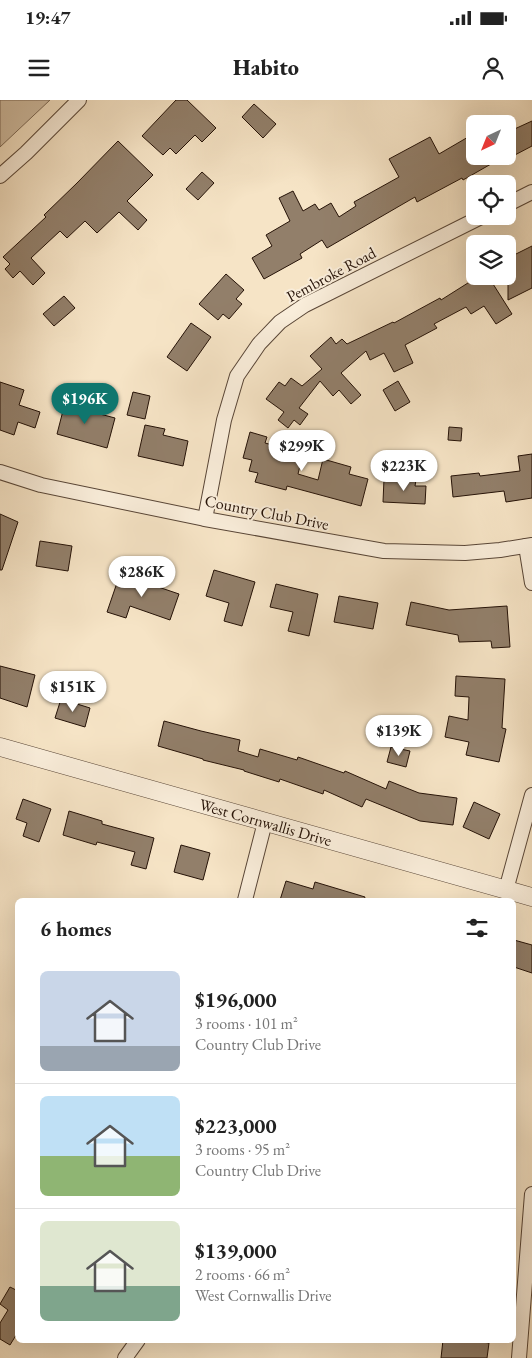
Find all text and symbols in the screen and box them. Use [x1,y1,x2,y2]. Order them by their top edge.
text: 19:47 [25,5,71,30]
text: Habito [233,53,299,82]
icon: menu [25,54,53,82]
icon: person [479,54,507,82]
north arrow [466,115,516,165]
map controls [466,115,516,285]
button: locate [466,175,516,225]
button: layers [466,235,516,285]
street label: Pembroke Road [283,242,380,307]
pin: $196K [50,382,120,425]
text: $196K [63,388,107,409]
pin: $299K [267,430,337,472]
text: $299K [280,435,324,456]
pin: $223K [369,450,439,492]
text: $223K [382,455,426,476]
street label: Country Club Drive [203,490,331,535]
pin: $286K [107,556,177,598]
text: $286K [120,561,164,582]
pin: $151K [38,670,108,713]
text: $151K [51,676,95,697]
pin: $139K [364,714,434,757]
text: $139K [377,720,421,741]
street label: West Cornwallis Drive [197,794,334,851]
icon: filters [463,914,491,942]
text: 6 homes [40,915,112,942]
text: $196,000 [195,986,277,1013]
icon: home [80,991,140,1051]
text: 3 rooms · 101 m² [195,1013,298,1034]
text: Country Club Drive [195,1034,321,1055]
text: $223,000 [195,1112,277,1139]
icon: home [80,1116,140,1176]
text: 3 rooms · 95 m² [195,1139,290,1160]
text: Country Club Drive [195,1160,321,1181]
text: $139,000 [195,1237,277,1264]
icon: home [80,1241,140,1301]
text: 2 rooms · 66 m² [195,1264,290,1285]
text: West Cornwallis Drive [195,1285,332,1306]

